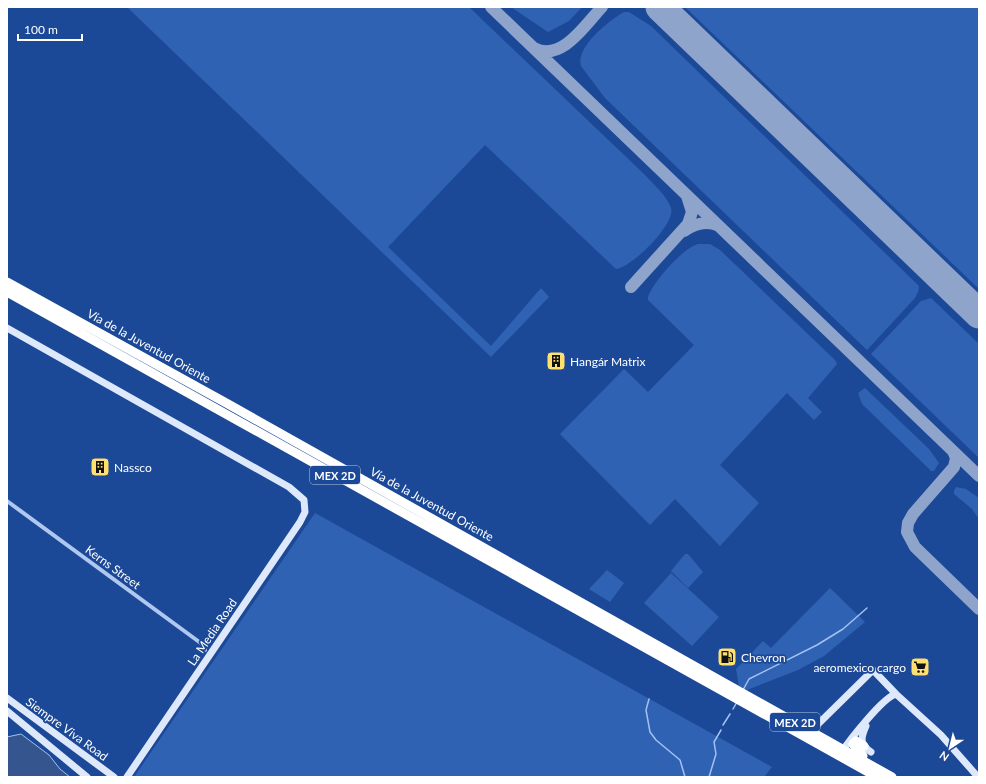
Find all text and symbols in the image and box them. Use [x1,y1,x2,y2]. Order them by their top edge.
scale bar [18,16,82,42]
text: 100 m [24,22,58,37]
street label: Vía de la Juventud Oriente [85,306,213,386]
building icon: Hangár Matrix [545,350,567,372]
place label: Hangár Matrix [570,354,645,369]
building icon: Nassco [89,456,111,478]
place label: Nassco [114,460,152,475]
street label: Vía de la Juventud Oriente [368,464,496,544]
road number: MEX 2D [310,466,360,484]
street label: Kerns Street [82,542,144,593]
street label: La Media Road [184,596,240,668]
fuel station icon: Chevron [716,646,738,668]
place label: Chevron [741,650,786,665]
supermarket icon: aeromexico cargo [909,656,931,678]
place label: aeromexico cargo [813,660,906,675]
street label: Siempre Viva Road [23,694,111,764]
road number: MEX 2D [770,713,820,731]
north arrow [930,728,970,768]
text: N [937,749,951,764]

